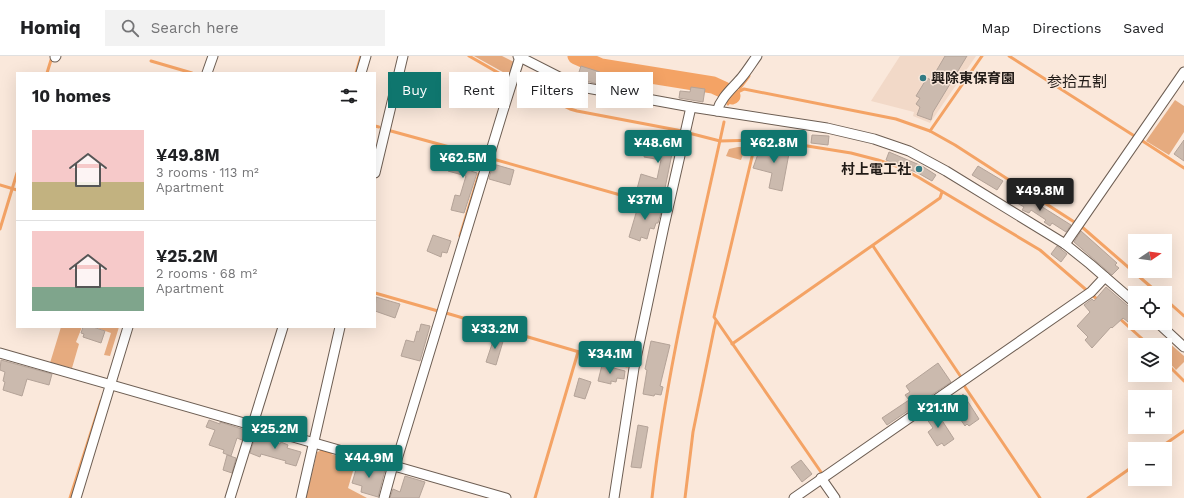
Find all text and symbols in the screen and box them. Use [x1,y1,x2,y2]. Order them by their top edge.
search box [105,10,385,46]
text: Homiq [20,16,81,39]
icon: search [119,17,141,39]
text: Search here [151,19,239,37]
text: Map [982,20,1010,36]
text: Directions [1032,20,1101,36]
text: Saved [1123,20,1164,36]
place label: 興除東保育園 [931,70,1015,86]
chip: Buy [388,72,441,108]
chip: Rent [449,72,509,108]
chip: Filters [517,72,588,108]
chip: New [596,72,653,108]
marker: 興除東保育園 [918,73,928,83]
district label: 参拾五割 [1047,73,1107,91]
icon: filters [338,85,360,107]
text: 10 homes [32,86,111,106]
pin: ¥48.6M [625,130,691,164]
pin: ¥62.8M [741,130,807,164]
text: ¥48.6M [634,135,682,150]
text: ¥62.8M [750,135,798,150]
text: ¥49.8M [156,145,220,165]
pin: ¥62.5M [430,145,496,179]
icon: home [64,146,112,194]
text: ¥62.5M [439,150,487,165]
place label: 村上電工社 [841,161,911,177]
marker: 村上電工社 [914,164,924,174]
text: 3 rooms · 113 m² [156,165,259,180]
pin: ¥49.8M [1007,178,1073,212]
text: Apartment [156,180,224,195]
text: ¥49.8M [1016,183,1064,198]
pin: ¥37M [621,187,669,221]
text: ¥37M [627,192,663,207]
north arrow [1128,234,1172,278]
map controls [1128,234,1172,486]
text: ¥25.2M [156,246,218,266]
icon: home [64,247,112,295]
text: 2 rooms · 68 m² [156,266,257,281]
text: Apartment [156,281,224,296]
button: locate [1128,286,1172,330]
pin: ¥33.2M [462,316,528,350]
text: ¥33.2M [471,321,519,336]
button: layers [1128,338,1172,382]
pin: ¥34.1M [577,341,643,375]
text: ¥34.1M [588,346,632,361]
button: + [1128,390,1172,434]
pin: ¥21.1M [905,395,971,429]
text: ¥21.1M [917,400,959,415]
pin: ¥25.2M [242,416,308,450]
text: ¥25.2M [251,421,299,436]
button: − [1128,442,1172,486]
pin: ¥44.9M [336,445,402,479]
text: ¥44.9M [344,450,394,465]

